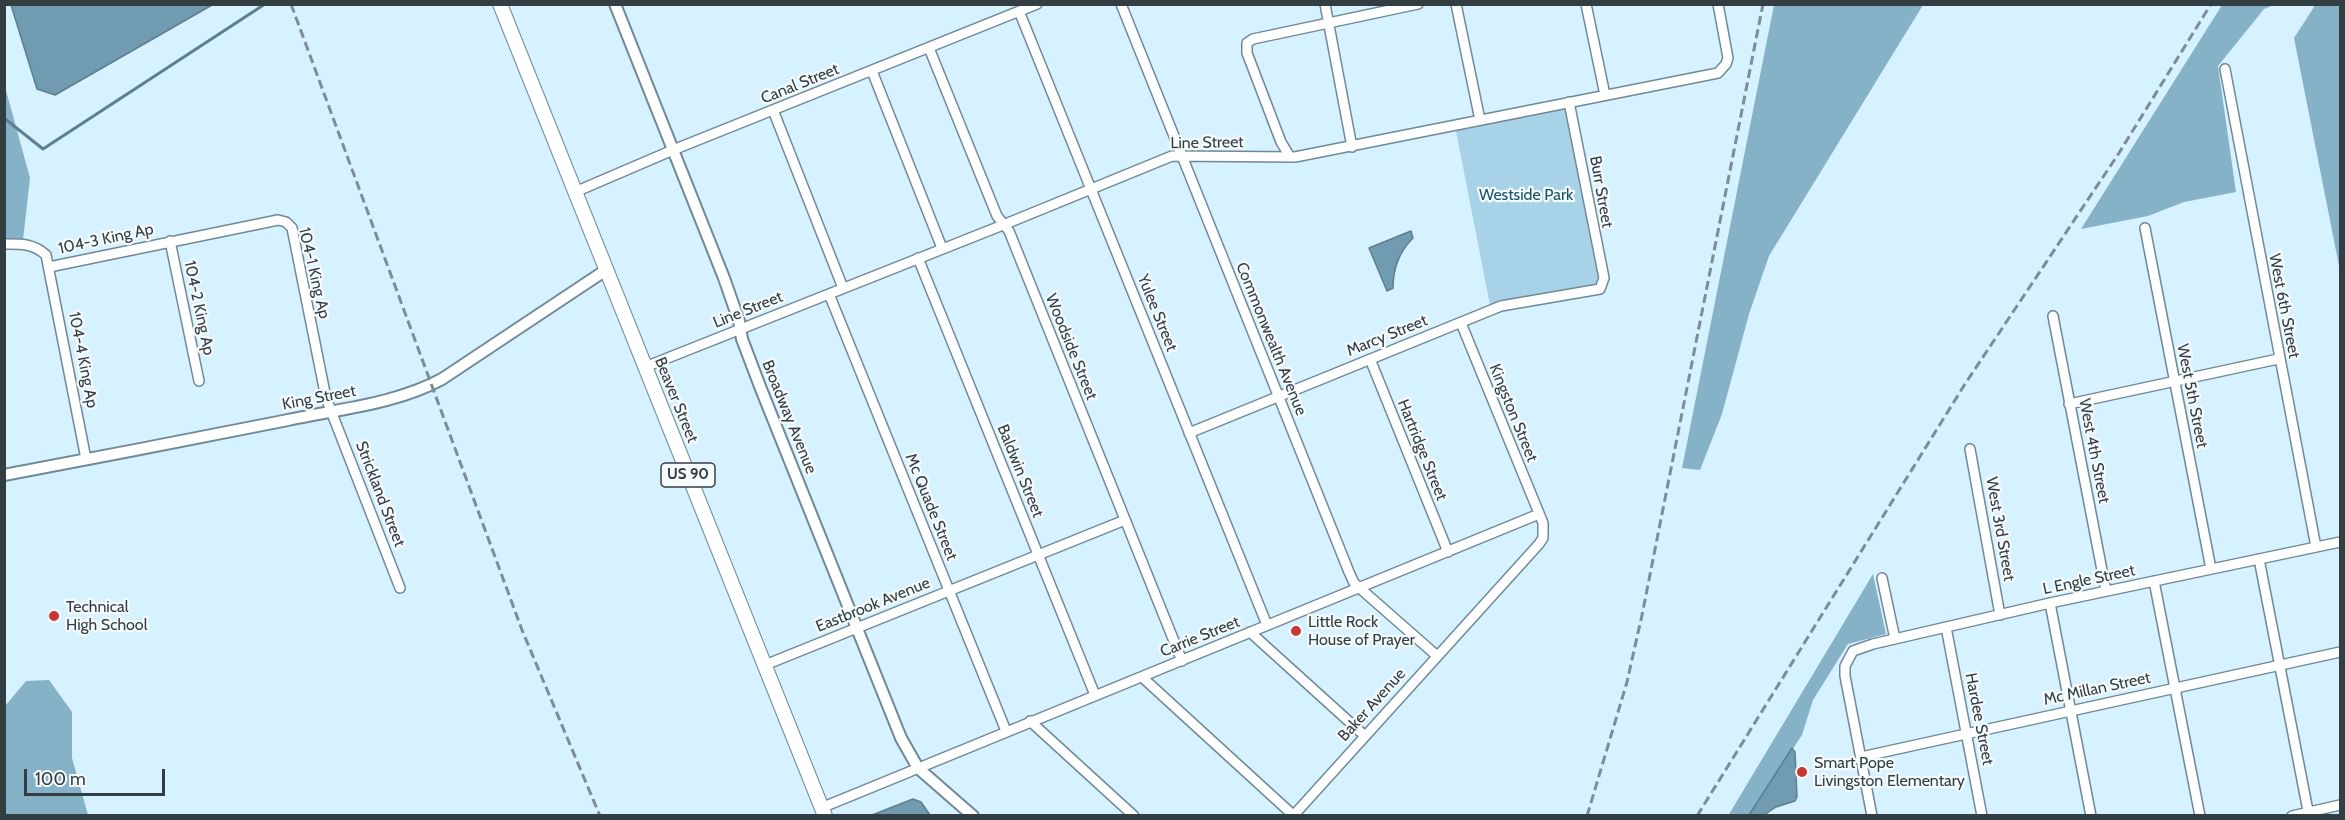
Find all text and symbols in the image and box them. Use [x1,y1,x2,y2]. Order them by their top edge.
street label: Canal Street [758,60,842,108]
street label: Line Street [1170,133,1244,153]
street label: Burr Street [1585,155,1617,229]
park label: Westside Park [1479,185,1573,205]
street label: 104-3 King Ap [57,220,155,258]
street label: 104-1 King Ap [294,225,334,321]
street label: West 6th Street [2264,252,2304,360]
street label: 104-2 King Ap [180,259,218,357]
street label: Commonwealth Avenue [1231,260,1311,418]
street label: Yulee Street [1133,272,1181,354]
street label: Line Street [710,287,786,333]
street label: Woodside Street [1041,291,1101,403]
street label: 104-4 King Ap [64,310,102,410]
street label: Marcy Street [1344,311,1430,361]
street label: West 5th Street [2172,342,2212,450]
street label: Beaver Street [650,354,702,446]
street label: Broadway Avenue [757,357,821,477]
street label: Kingston Street [1485,361,1541,465]
street label: King Street [281,381,357,415]
street label: Hartridge Street [1393,397,1451,503]
street label: West 4th Street [2074,397,2114,505]
street label: Baldwin Street [993,422,1047,520]
street label: Strickland Street [351,439,409,549]
street label: Mc Quade Street [901,451,961,563]
road number: US 90 [661,463,715,487]
street label: West 3rd Street [1981,475,2019,583]
street label: L Engle Street [2041,561,2137,599]
street label: Eastbrook Avenue [813,573,933,637]
place label: Technical High School [66,597,147,635]
marker: Technical High School [47,609,61,623]
street label: Carrie Street [1157,612,1243,662]
place label: Little Rock House of Prayer [1308,612,1415,650]
marker: Little Rock House of Prayer [1289,624,1303,638]
street label: Baker Avenue [1334,665,1410,745]
street label: Mc Millan Street [2042,668,2152,710]
street label: Hardee Street [1961,671,1997,767]
place label: Smart Pope Livingston Elementary [1814,753,1965,791]
scale bar [27,757,168,795]
marker: Smart Pope Livingston Elementary [1795,765,1809,779]
text: 100 m [35,768,86,790]

